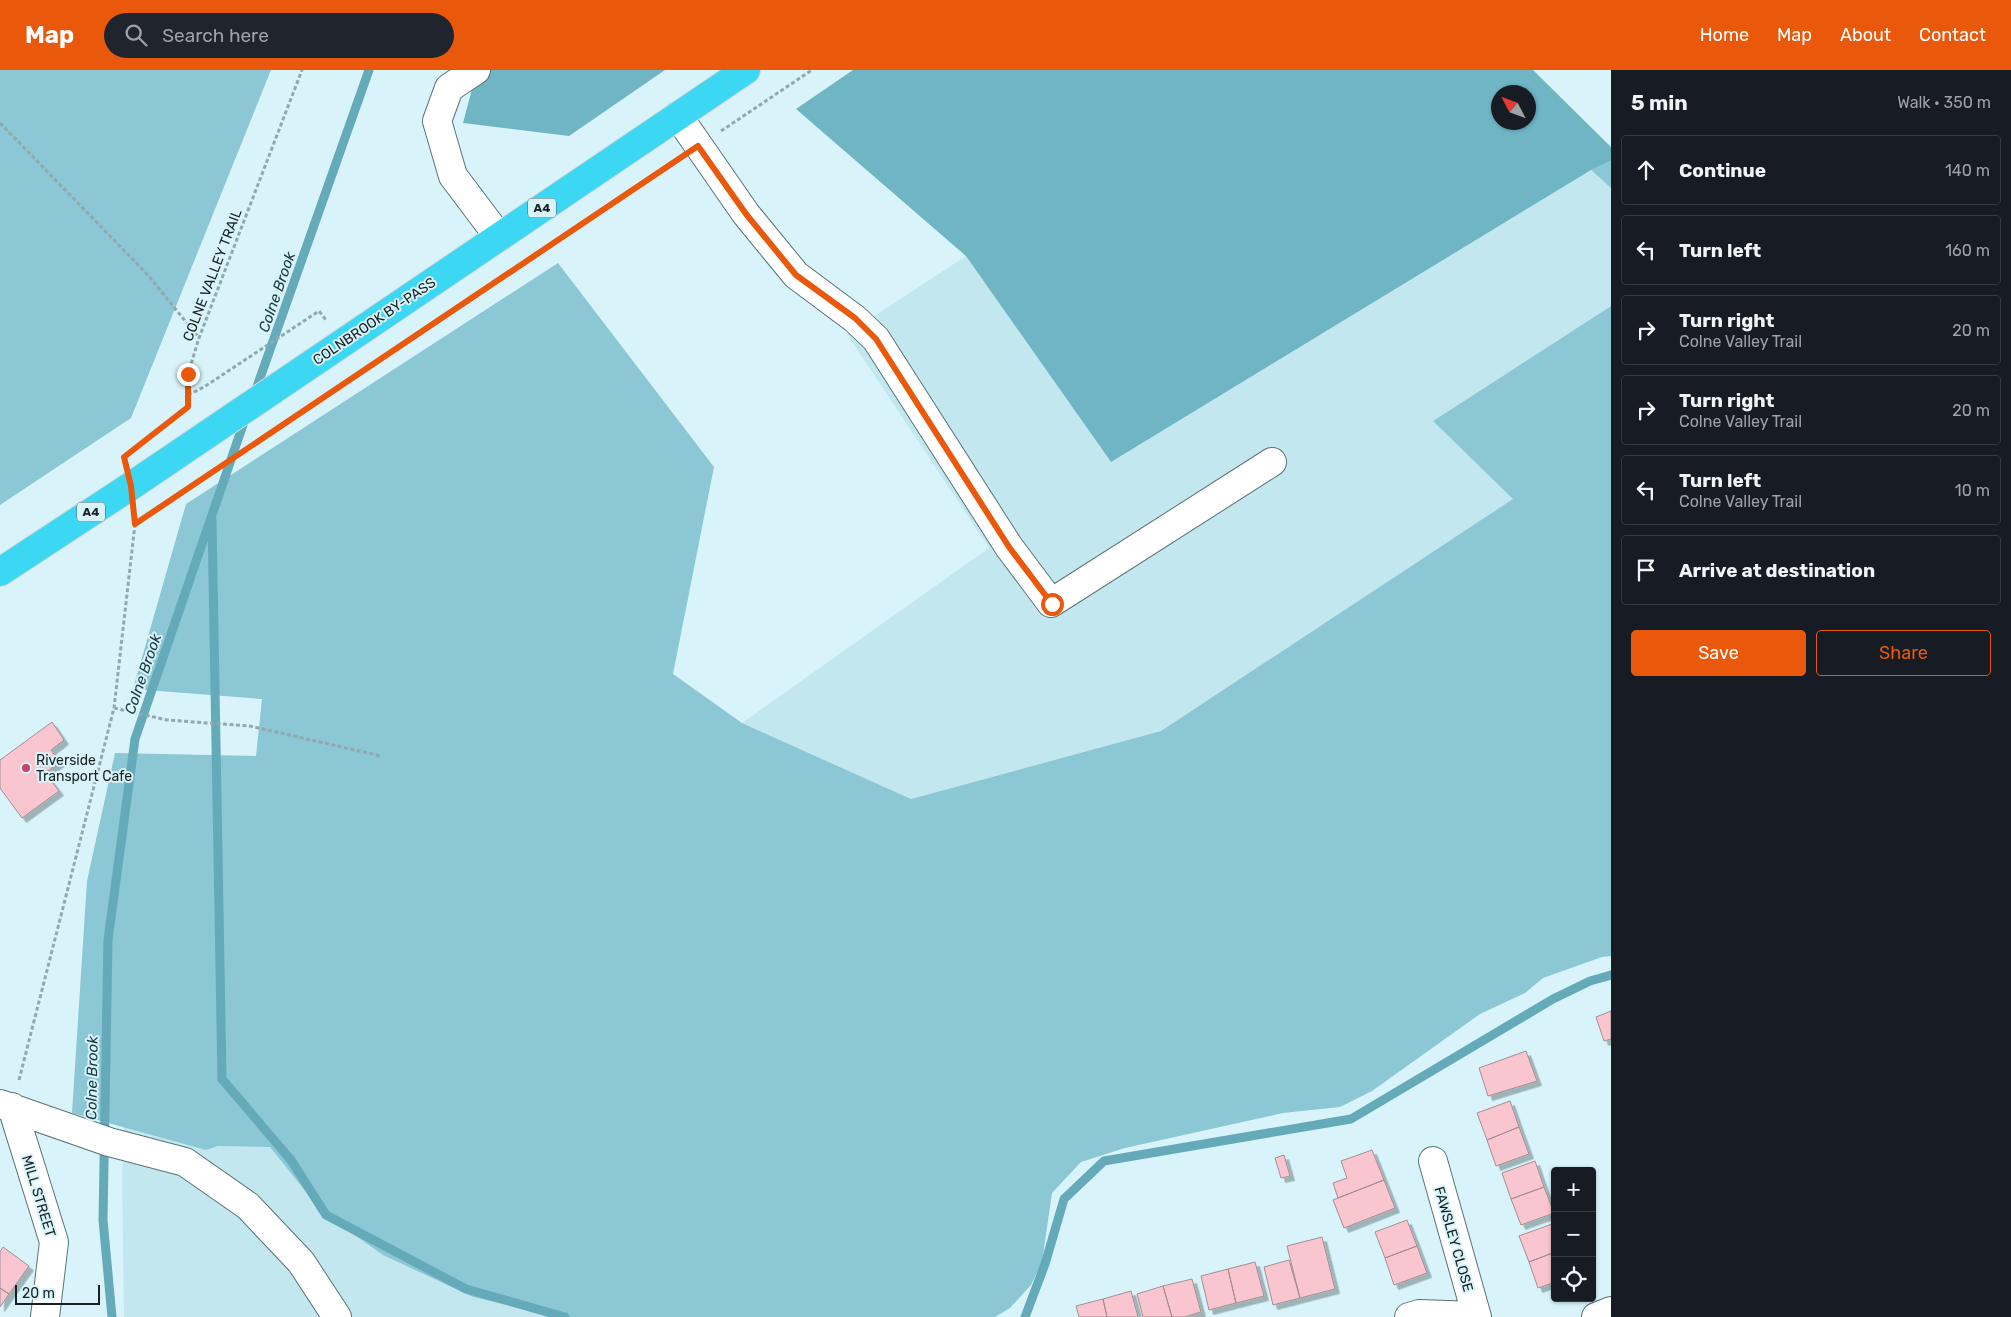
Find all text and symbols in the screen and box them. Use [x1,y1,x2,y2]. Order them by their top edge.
search box [104,13,454,58]
text: Map [25,21,74,49]
icon: search [122,21,150,49]
text: Search here [162,24,269,47]
text: Home [1700,24,1749,46]
text: Map [1777,24,1812,46]
text: About [1840,24,1891,46]
text: Contact [1919,24,1986,46]
north arrow [1491,85,1536,130]
text: 5 min [1631,90,1688,115]
text: Walk · 350 m [1897,93,1991,112]
icon: ahead [1632,156,1660,184]
text: Continue [1679,159,1766,182]
text: 140 m [1945,161,1990,180]
road number: A4 [528,198,556,218]
street label: COLNE VALLEY TRAIL [179,207,246,344]
icon: left [1632,236,1660,264]
text: Turn left [1679,239,1761,262]
text: 160 m [1945,241,1990,260]
water label: Colne Brook [255,249,299,335]
street label: COLNBROOK BY-PASS [310,274,439,369]
text: Turn right [1679,309,1774,332]
icon: right [1632,316,1660,344]
text: 20 m [1952,321,1990,340]
text: Colne Valley Trail [1679,332,1802,351]
route end [177,363,200,386]
text: Turn right [1679,389,1774,412]
icon: right [1632,396,1660,424]
text: 20 m [1952,401,1990,420]
text: Colne Valley Trail [1679,412,1802,431]
text: Turn left [1679,469,1761,492]
icon: left [1632,476,1660,504]
text: 10 m [1955,481,1990,500]
text: Colne Valley Trail [1679,492,1802,511]
road number: A4 [77,502,105,522]
icon: arrive [1632,556,1660,584]
text: Arrive at destination [1679,559,1875,582]
route start [1041,593,1064,616]
button: Save [1631,630,1806,676]
button: Share [1816,630,1991,676]
water label: Colne Brook [121,631,165,717]
place label: Riverside Transport Cafe [36,752,132,785]
marker: Riverside Transport Cafe [20,762,32,774]
water label: Colne Brook [82,1036,102,1120]
street label: MILL STREET [18,1153,59,1239]
map controls [1551,1167,1596,1302]
button: + [1551,1167,1596,1212]
street label: FAWSLEY CLOSE [1430,1185,1477,1294]
button: − [1551,1212,1596,1257]
button: locate [1551,1257,1596,1302]
scale bar [15,1282,100,1305]
text: 20 m [22,1285,55,1302]

